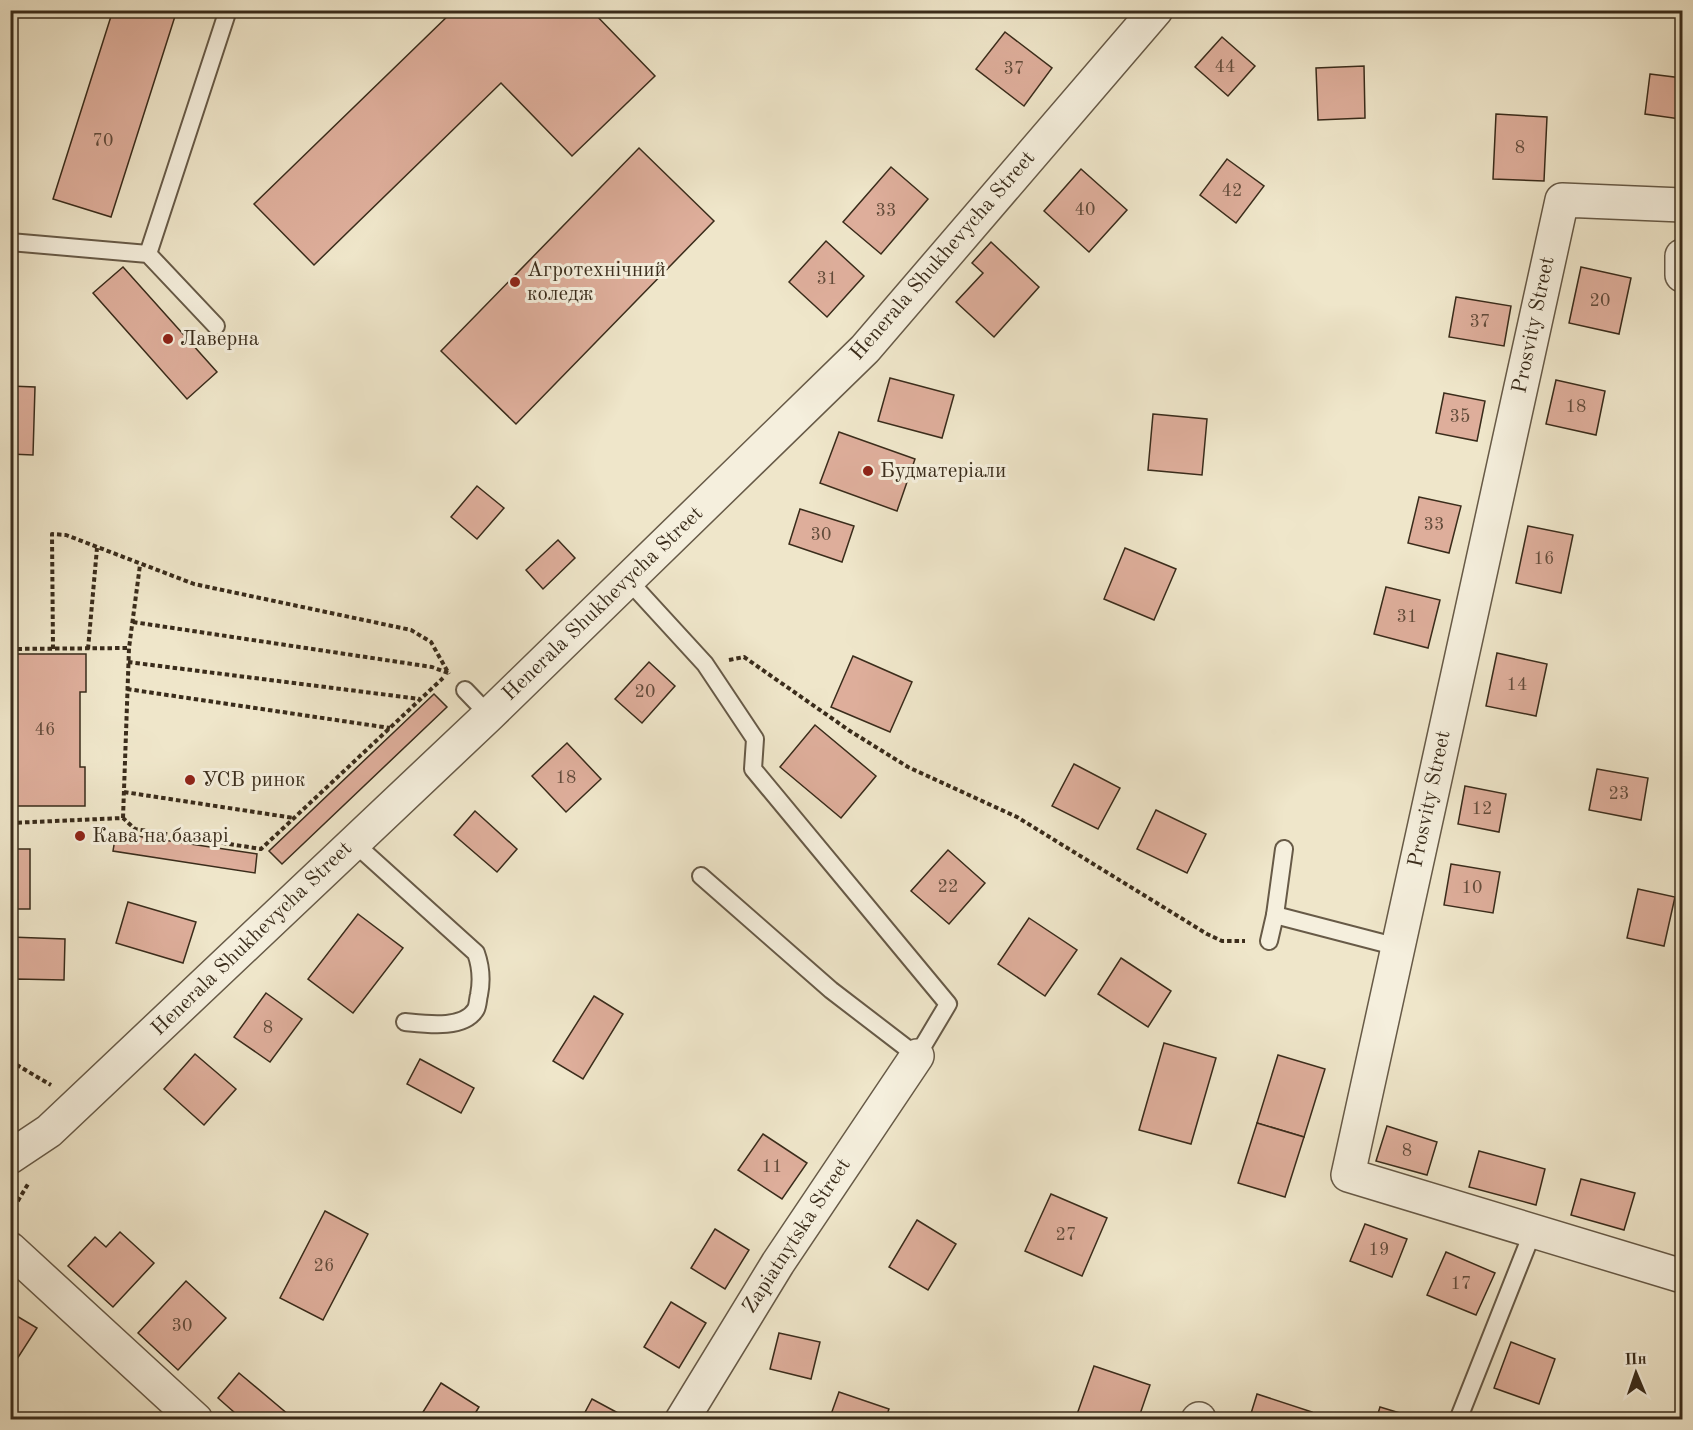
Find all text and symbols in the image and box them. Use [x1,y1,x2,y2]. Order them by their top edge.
house number: 44 [1215,58,1235,76]
house number: 37 [1004,60,1024,78]
house number: 70 [93,132,113,150]
house number: 8 [1515,139,1525,157]
street label: Henerala Shukhevycha Street [847,147,1039,365]
house number: 42 [1222,182,1242,200]
house number: 40 [1075,201,1095,219]
house number: 33 [876,202,896,220]
street label: Prosvity Street [1509,255,1559,395]
place label: Агротехнічний коледж [527,260,666,305]
house number: 31 [817,270,837,288]
marker: Агротехнічний коледж [508,275,522,289]
house number: 20 [1590,292,1610,310]
house number: 37 [1470,313,1490,331]
place label: Лаверна [180,329,259,350]
marker: Лаверна [161,332,175,346]
house number: 18 [1566,398,1586,416]
house number: 35 [1450,408,1470,426]
place label: Будматеріали [880,461,1006,482]
marker: Будматеріали [861,464,875,478]
street label: Henerala Shukhevycha Street [499,503,707,705]
house number: 33 [1424,516,1444,534]
house number: 30 [811,526,831,544]
house number: 16 [1534,550,1554,568]
house number: 31 [1397,608,1417,626]
house number: 14 [1507,676,1527,694]
house number: 20 [635,683,655,701]
house number: 46 [35,721,55,739]
street label: Prosvity Street [1405,729,1455,869]
house number: 18 [556,769,576,787]
place label: УСВ ринок [202,770,306,791]
marker: УСВ ринок [183,773,197,787]
house number: 23 [1609,785,1629,803]
house number: 12 [1472,800,1492,818]
place label: Кава на базарі [92,826,229,847]
marker: Кава на базарі [73,829,87,843]
street label: Henerala Shukhevycha Street [148,838,356,1040]
house number: 22 [938,878,958,896]
house number: 10 [1462,879,1482,897]
house number: 8 [263,1019,273,1037]
house number: 8 [1402,1142,1412,1160]
street label: Zapiatnytska Street [739,1155,855,1317]
house number: 11 [762,1158,782,1176]
house number: 27 [1056,1226,1076,1244]
house number: 19 [1369,1241,1389,1259]
house number: 26 [314,1257,334,1275]
house number: 17 [1451,1275,1471,1293]
house number: 30 [172,1317,192,1335]
north arrow [1606,1343,1666,1403]
text: Пн [1624,1352,1647,1368]

